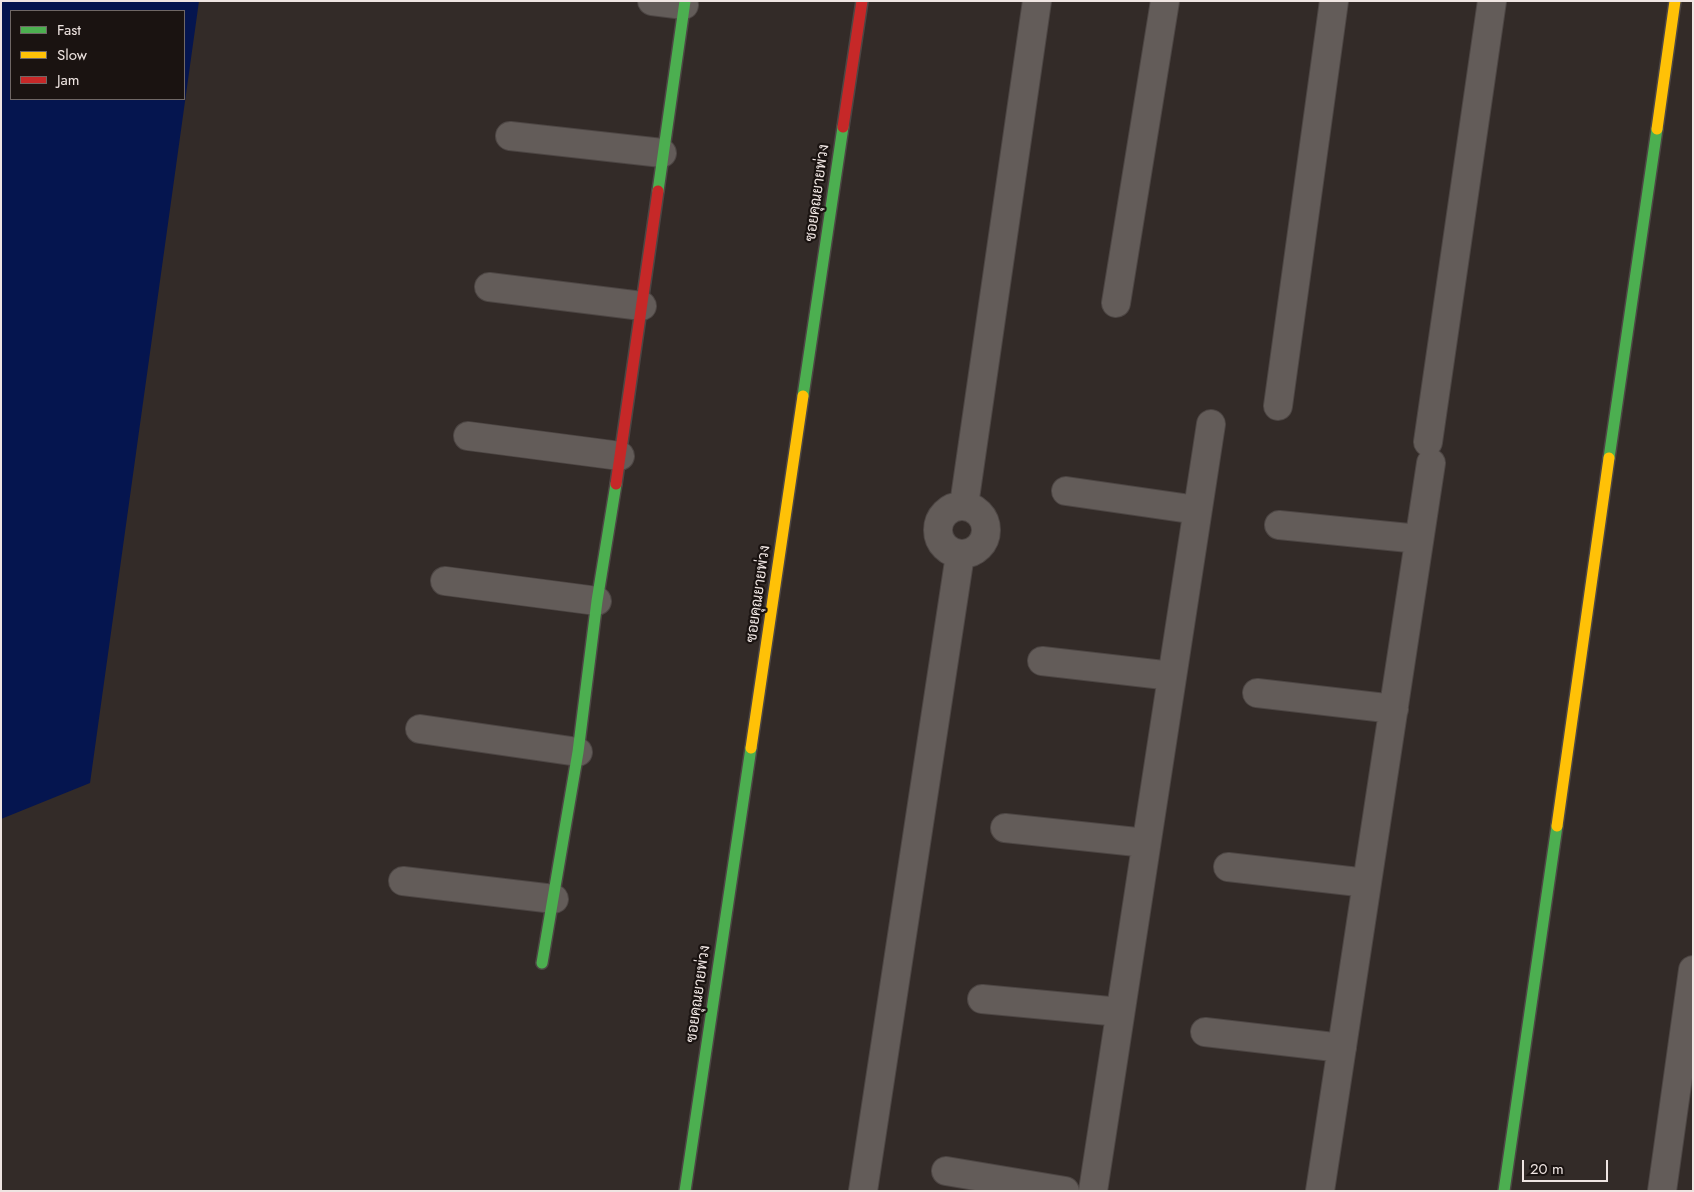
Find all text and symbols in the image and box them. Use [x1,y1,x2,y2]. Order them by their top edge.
legend [10,10,185,100]
text: Fast [57,19,81,41]
text: Slow [57,44,87,66]
text: Jam [57,69,80,91]
street label: ซอยคุณยายพ่วง [802,143,834,243]
street label: ซอยคุณยายพ่วง [743,544,775,644]
street label: ซอยคุณยายพ่วง [683,944,715,1044]
scale bar [1524,1150,1610,1182]
text: 20 m [1530,1158,1564,1180]

